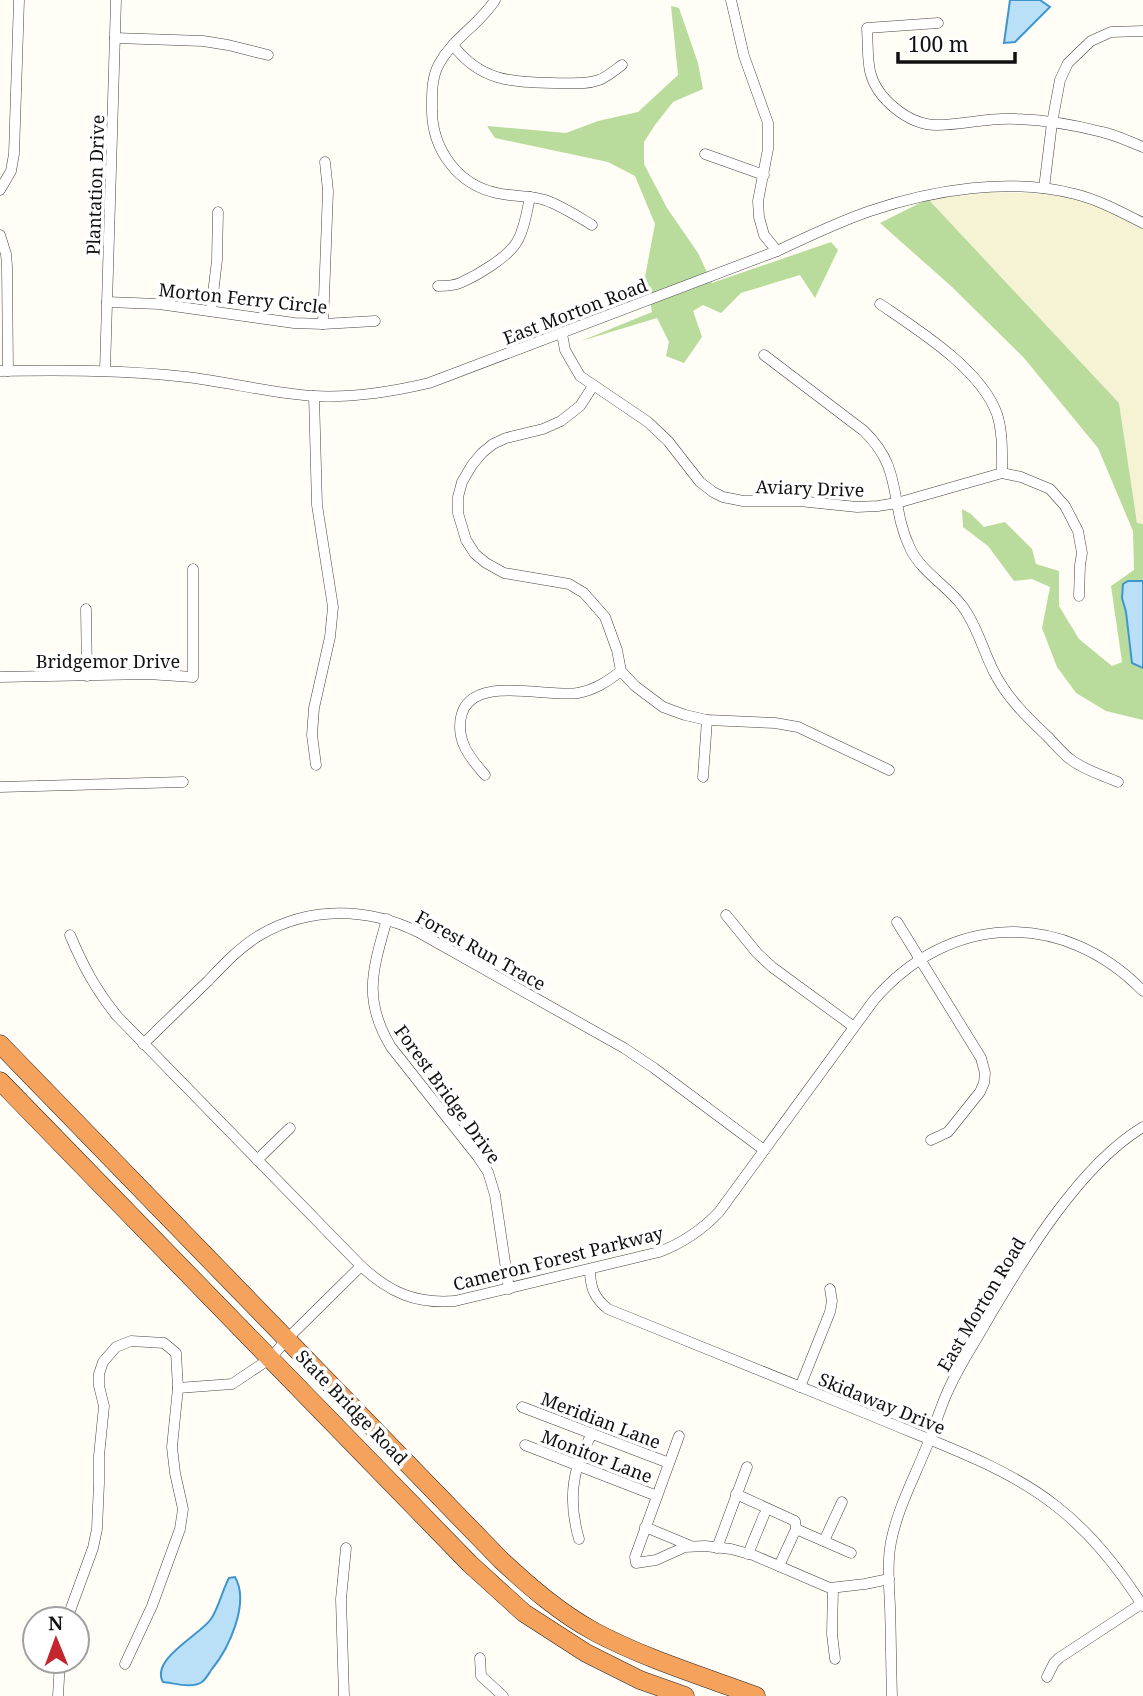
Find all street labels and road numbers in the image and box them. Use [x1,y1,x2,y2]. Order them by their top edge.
street label: Plantation Drive [81,114,109,256]
street label: East Morton Road [499,272,651,350]
street label: Morton Ferry Circle [157,277,329,319]
street label: Aviary Drive [755,474,865,502]
street label: Bridgemor Drive [36,649,180,673]
street label: Forest Run Trace [412,904,550,996]
street label: Forest Bridge Drive [390,1020,506,1168]
street label: Cameron Forest Parkway [450,1220,666,1296]
street label: East Morton Road [931,1232,1031,1376]
street label: State Bridge Road [291,1344,413,1470]
street label: Skidaway Drive [815,1367,949,1439]
street label: Meridian Lane [538,1386,664,1454]
street label: Monitor Lane [538,1424,656,1488]

